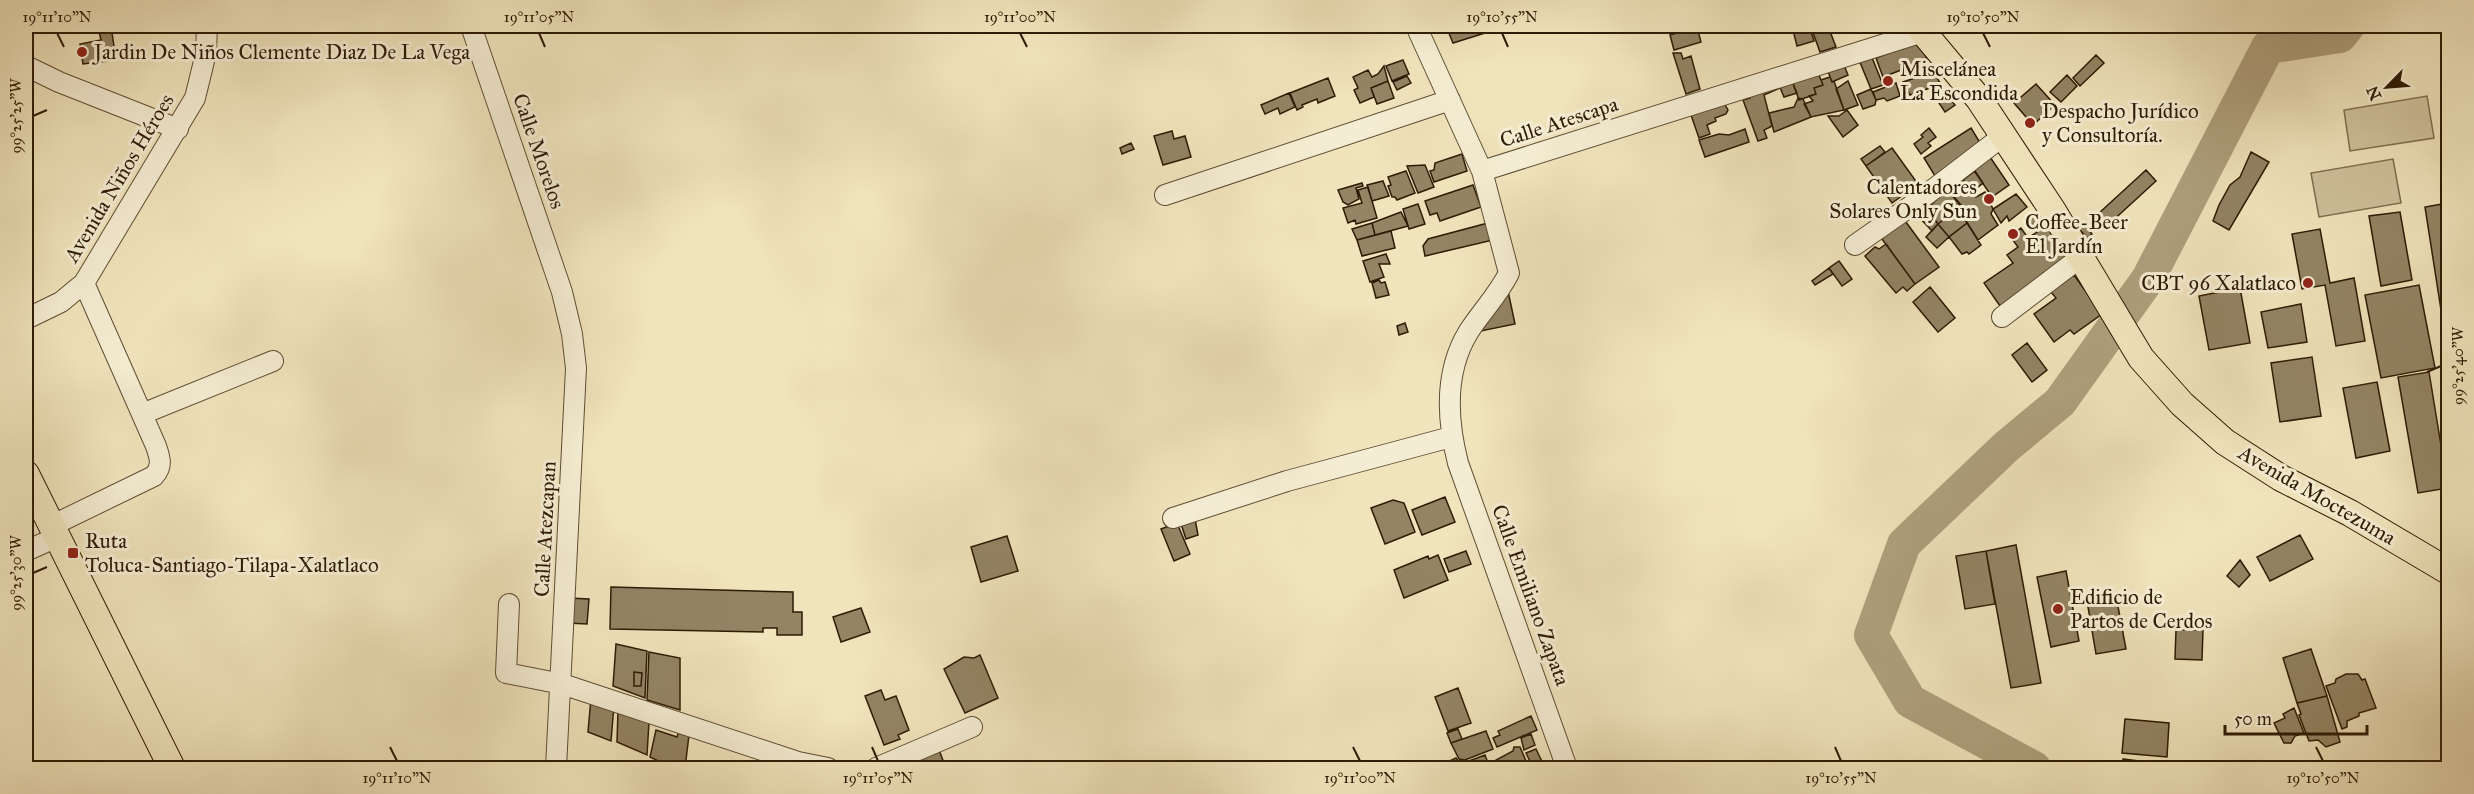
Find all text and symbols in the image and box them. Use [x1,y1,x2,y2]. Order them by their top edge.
text: 19°11'10"N [22,8,92,26]
text: 19°11'05"N [504,8,574,26]
text: 19°11'00"N [984,8,1056,26]
text: 19°10'55"N [1466,8,1538,26]
text: 19°10'50"N [1946,8,2020,26]
place label: Jardin De Niños Clemente Diaz De La Vega [92,39,470,65]
marker: Jardin De Niños Clemente Diaz De La Vega [75,45,89,59]
place label: Miscelánea La Escondida [1900,56,2018,106]
north arrow [2357,57,2417,117]
marker: Miscelánea La Escondida [1881,74,1895,88]
text: 99°25'25"W [7,78,25,154]
text: N [2362,83,2385,103]
street label: Avenida Niños Héroes [58,89,180,268]
street label: Calle Morelos [507,90,571,212]
street label: Calle Atescapa [1497,91,1621,153]
place label: Despacho Jurídico y Consultoría. [2042,98,2199,148]
marker: Despacho Jurídico y Consultoría. [2023,116,2037,130]
place label: Calentadores Solares Only Sun [1829,174,1977,224]
marker: Calentadores Solares Only Sun [1982,192,1996,206]
place label: Coffee-Beer El Jardín [2025,209,2128,259]
marker: Coffee-Beer El Jardín [2006,227,2020,241]
place label: CBT 96 Xalatlaco [2141,270,2296,296]
marker: CBT 96 Xalatlaco [2301,276,2315,290]
text: 99°25'40"W [2449,326,2467,405]
street label: Avenida Moctezuma [2233,439,2400,551]
street label: Calle Atezcapan [528,460,562,598]
street label: Calle Emiliano Zapata [1486,501,1576,689]
place label: Ruta Toluca-Santiago-Tilapa-Xalatlaco [85,528,379,578]
text: 99°25'30"W [7,534,25,611]
marker: Ruta Toluca-Santiago-Tilapa-Xalatlaco [66,546,80,560]
place label: Edificio de Partos de Cerdos [2070,584,2212,634]
marker: Edificio de Partos de Cerdos [2051,602,2065,616]
scale bar [2225,698,2368,736]
text: 50 m [2234,708,2272,730]
text: 19°11'10"N [362,769,432,787]
text: 19°11'05"N [843,769,913,787]
text: 19°11'00"N [1324,769,1396,787]
text: 19°10'55"N [1805,769,1877,787]
text: 19°10'50"N [2286,769,2360,787]

